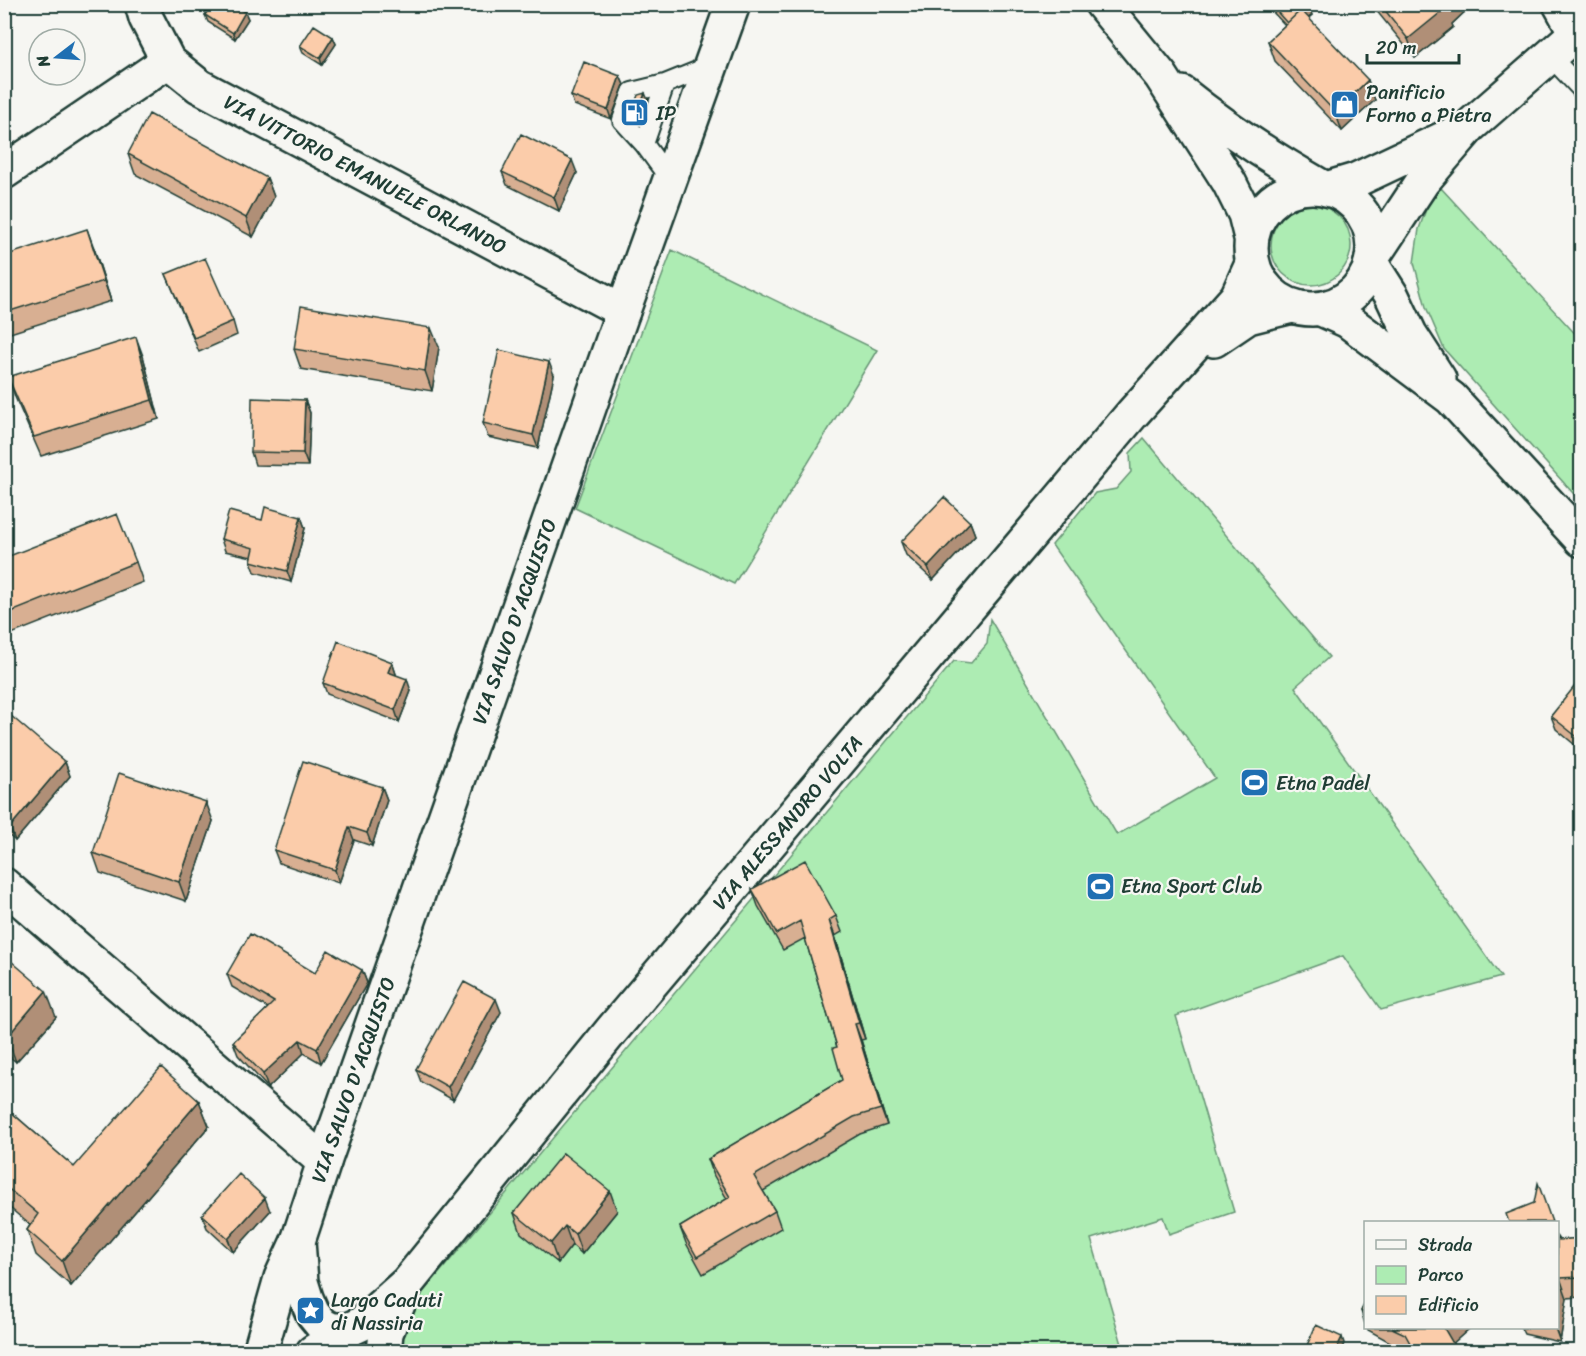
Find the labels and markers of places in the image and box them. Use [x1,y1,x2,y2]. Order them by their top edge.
place label: Panificio Forno a Pietra [1366,75,1492,133]
shop icon: Panificio Forno a Pietra [1329,88,1361,120]
place label: IP [655,96,676,131]
fuel station icon: IP [619,97,651,129]
place label: Etna Padel [1276,766,1371,801]
sports icon: Etna Padel [1239,767,1271,799]
place label: Etna Sport Club [1121,869,1262,904]
sports icon: Etna Sport Club [1084,870,1116,902]
place label: Largo Caduti di Nassiria [331,1283,443,1341]
place icon: Largo Caduti di Nassiria [294,1295,326,1327]

